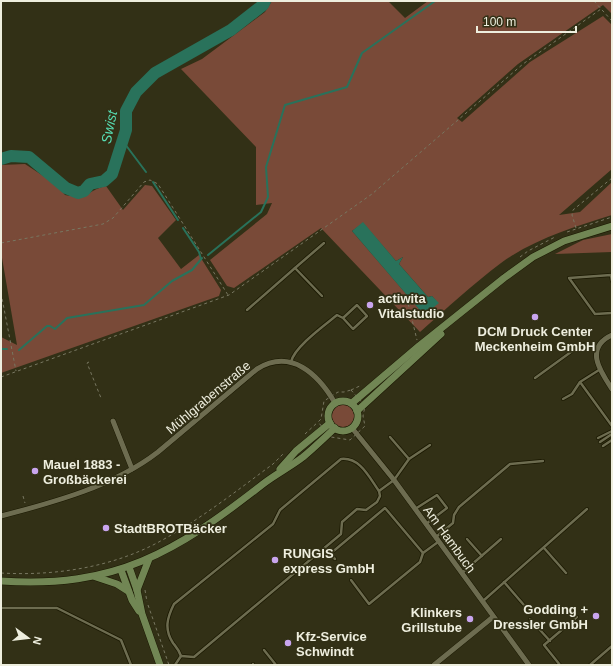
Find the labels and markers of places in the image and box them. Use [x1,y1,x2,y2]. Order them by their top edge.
place label: actiwita Vitalstudio [378,291,444,321]
marker: actiwita Vitalstudio [365,300,375,310]
marker: DCM Druck Center Meckenheim GmbH [530,312,540,322]
place label: DCM Druck Center Meckenheim GmbH [475,324,595,354]
place label: Mauel 1883 - Großbäckerei [43,457,127,487]
marker: Mauel 1883 - Großbäckerei [30,466,40,476]
place label: StadtBROTBäcker [114,521,227,536]
marker: StadtBROTBäcker [101,523,111,533]
place label: RUNGIS express GmbH [283,546,375,576]
marker: RUNGIS express GmbH [270,555,280,565]
place label: Godding + Dressler GmbH [493,602,588,632]
place label: Klinkers Grillstube [401,605,462,635]
marker: Godding + Dressler GmbH [591,611,601,621]
marker: Klinkers Grillstube [465,614,475,624]
place label: Kfz-Service Schwindt [296,629,367,659]
marker: Kfz-Service Schwindt [283,638,293,648]

